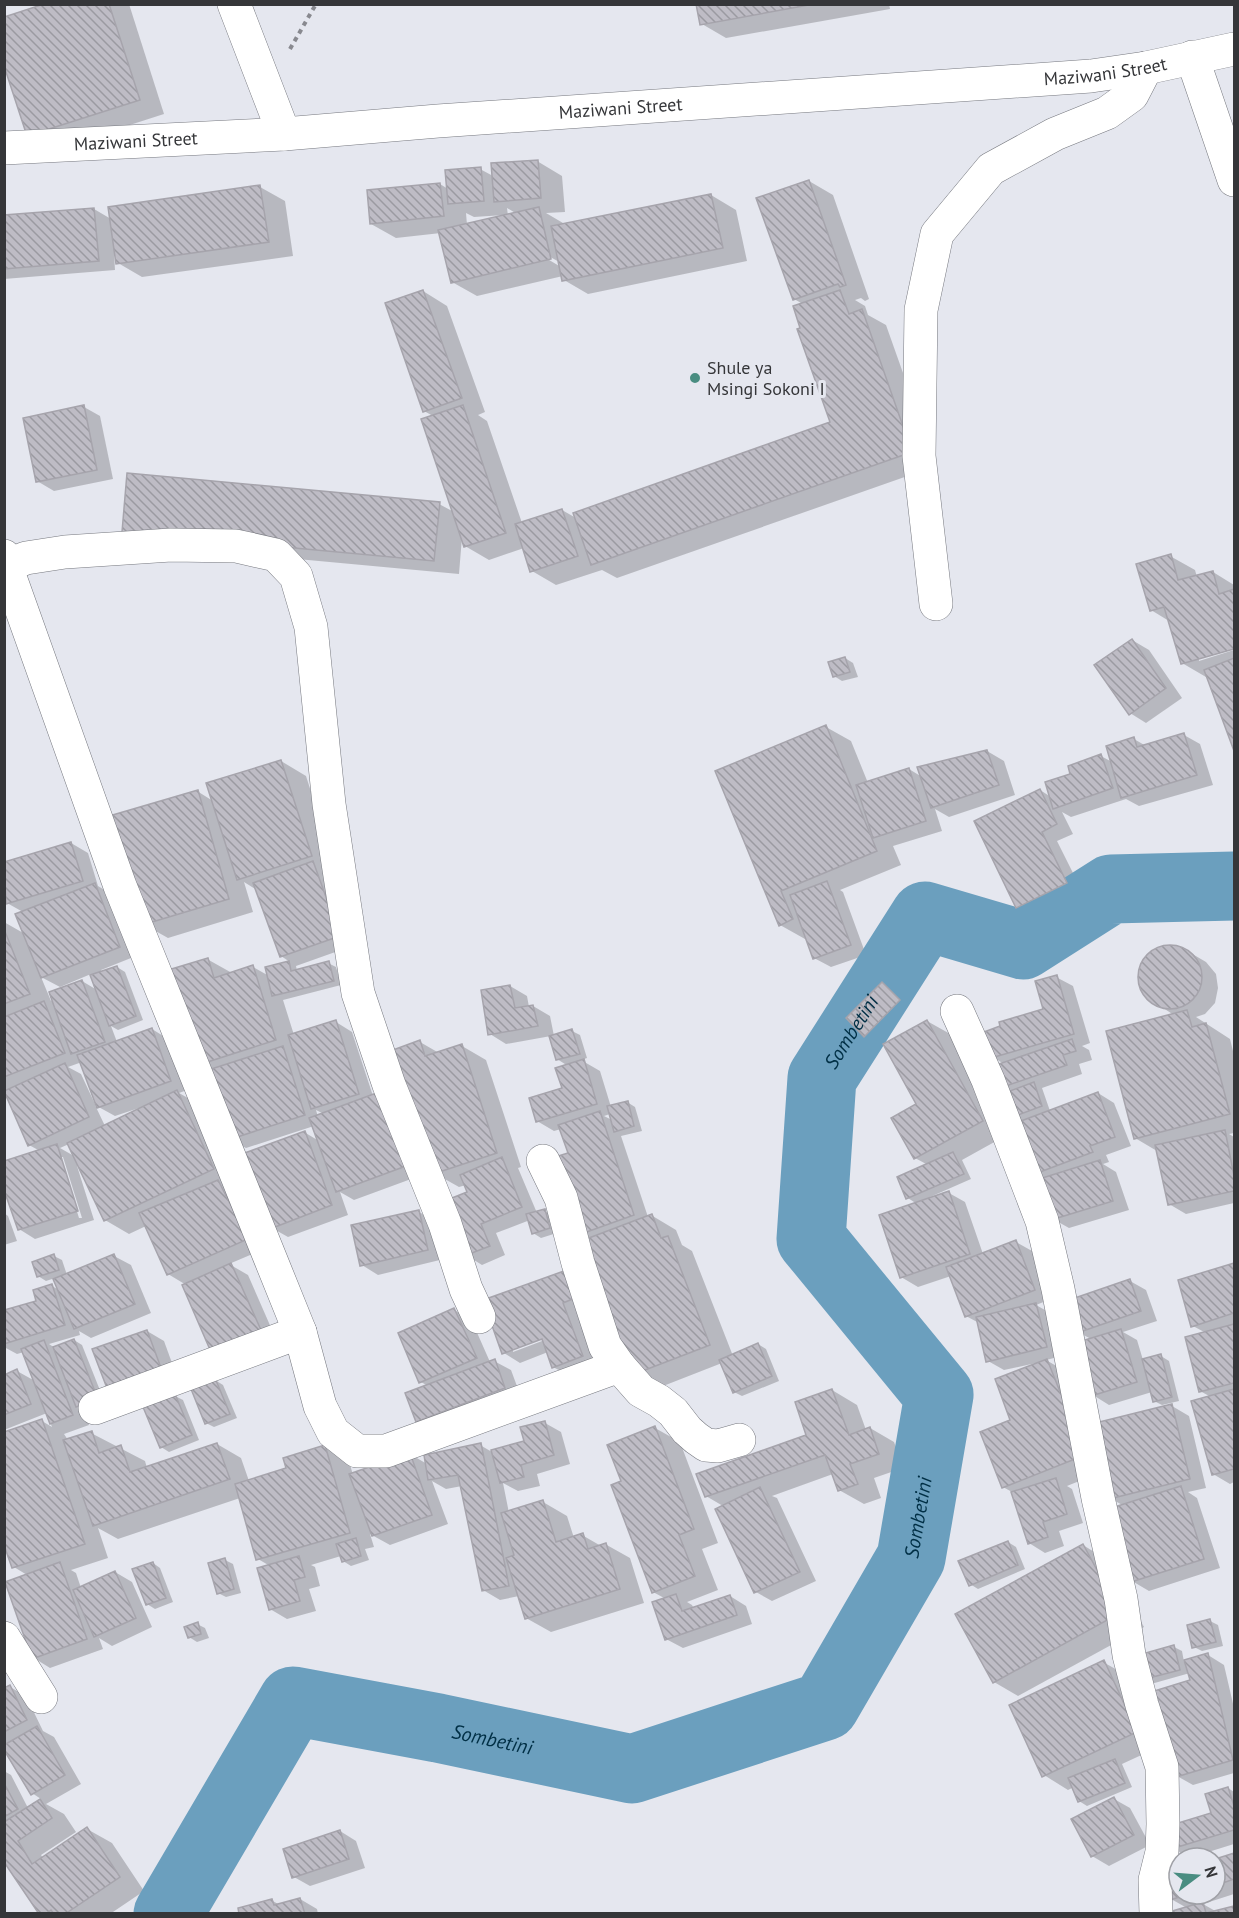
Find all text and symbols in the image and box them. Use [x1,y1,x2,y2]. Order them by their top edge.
street label: Maziwani Street [1043,52,1169,90]
street label: Maziwani Street [558,92,683,124]
street label: Maziwani Street [73,126,198,155]
place label: Shule ya Msingi Sokoni I [707,356,825,400]
marker: Shule ya Msingi Sokoni I [688,371,702,385]
water label: Sombetini [818,990,885,1074]
water label: Sombetini [898,1474,938,1560]
water label: Sombetini [449,1718,536,1761]
north arrow [1167,1846,1227,1906]
text: N [1200,1864,1222,1880]

